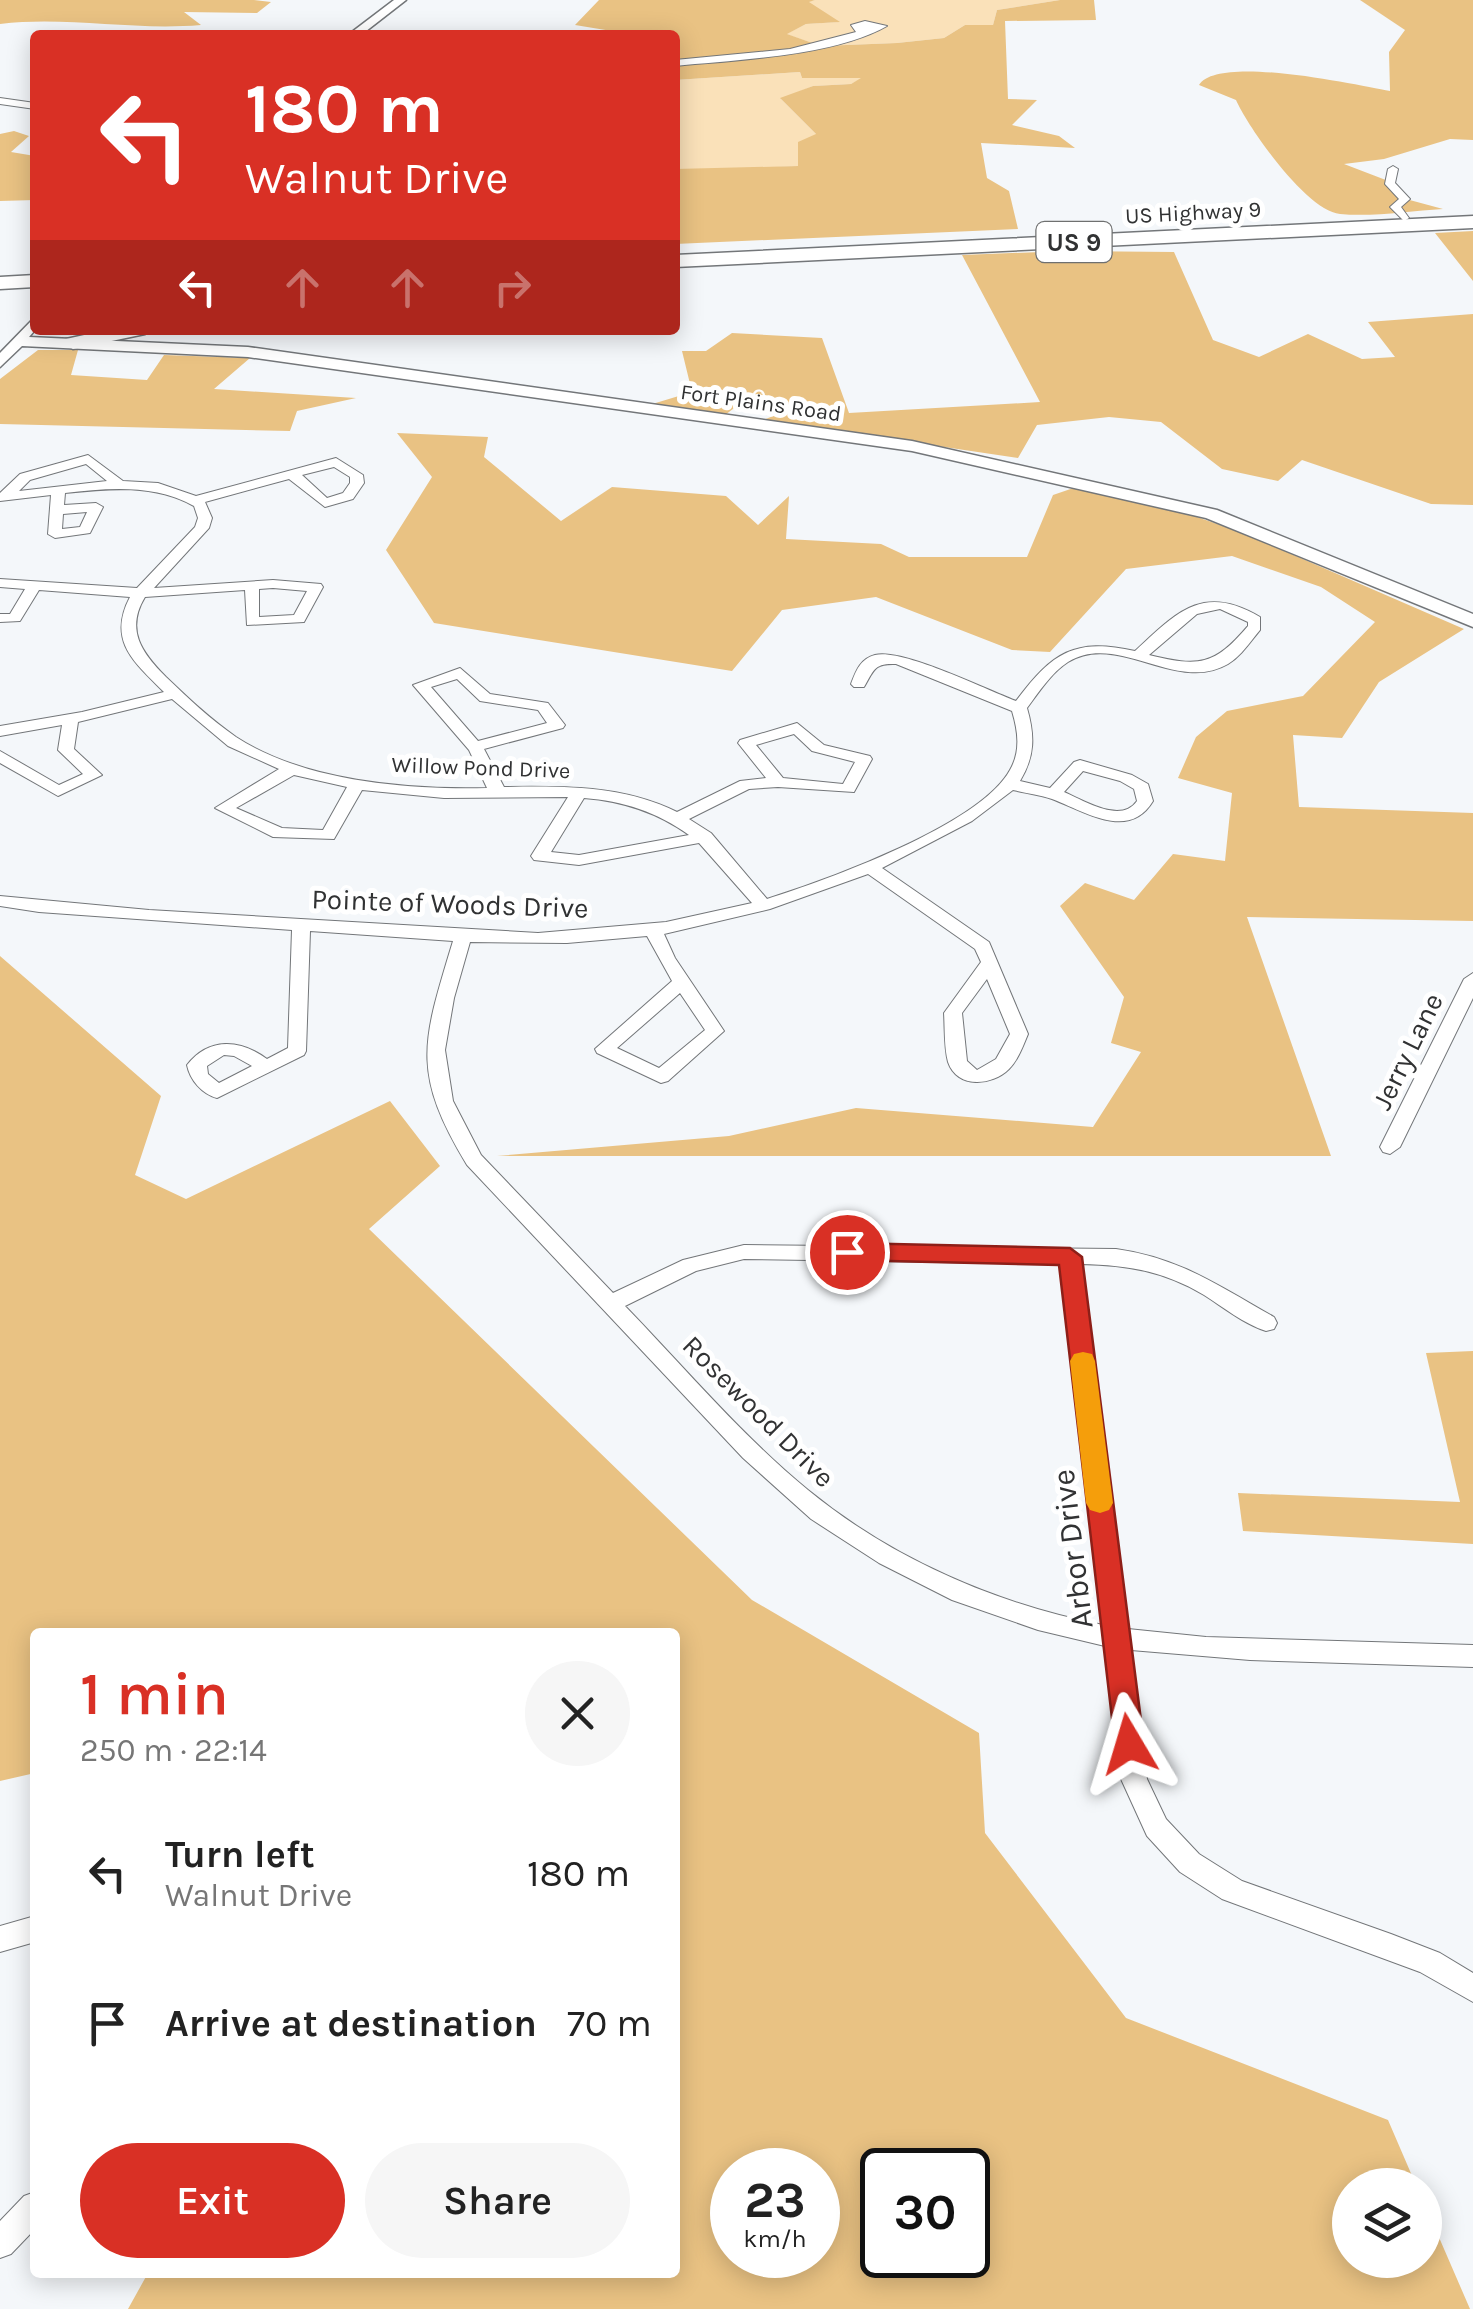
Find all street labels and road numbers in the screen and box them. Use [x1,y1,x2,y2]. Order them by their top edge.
street label: US Highway 9 [1124,196,1262,230]
road number: US 9 [1036,222,1112,262]
street label: Fort Plains Road [679,379,843,427]
street label: Willow Pond Drive [391,752,571,784]
street label: Pointe of Woods Drive [311,882,589,925]
street label: Jerry Lane [1365,988,1450,1115]
street label: Rosewood Drive [676,1329,841,1494]
street label: Arbor Drive [1044,1467,1101,1631]

